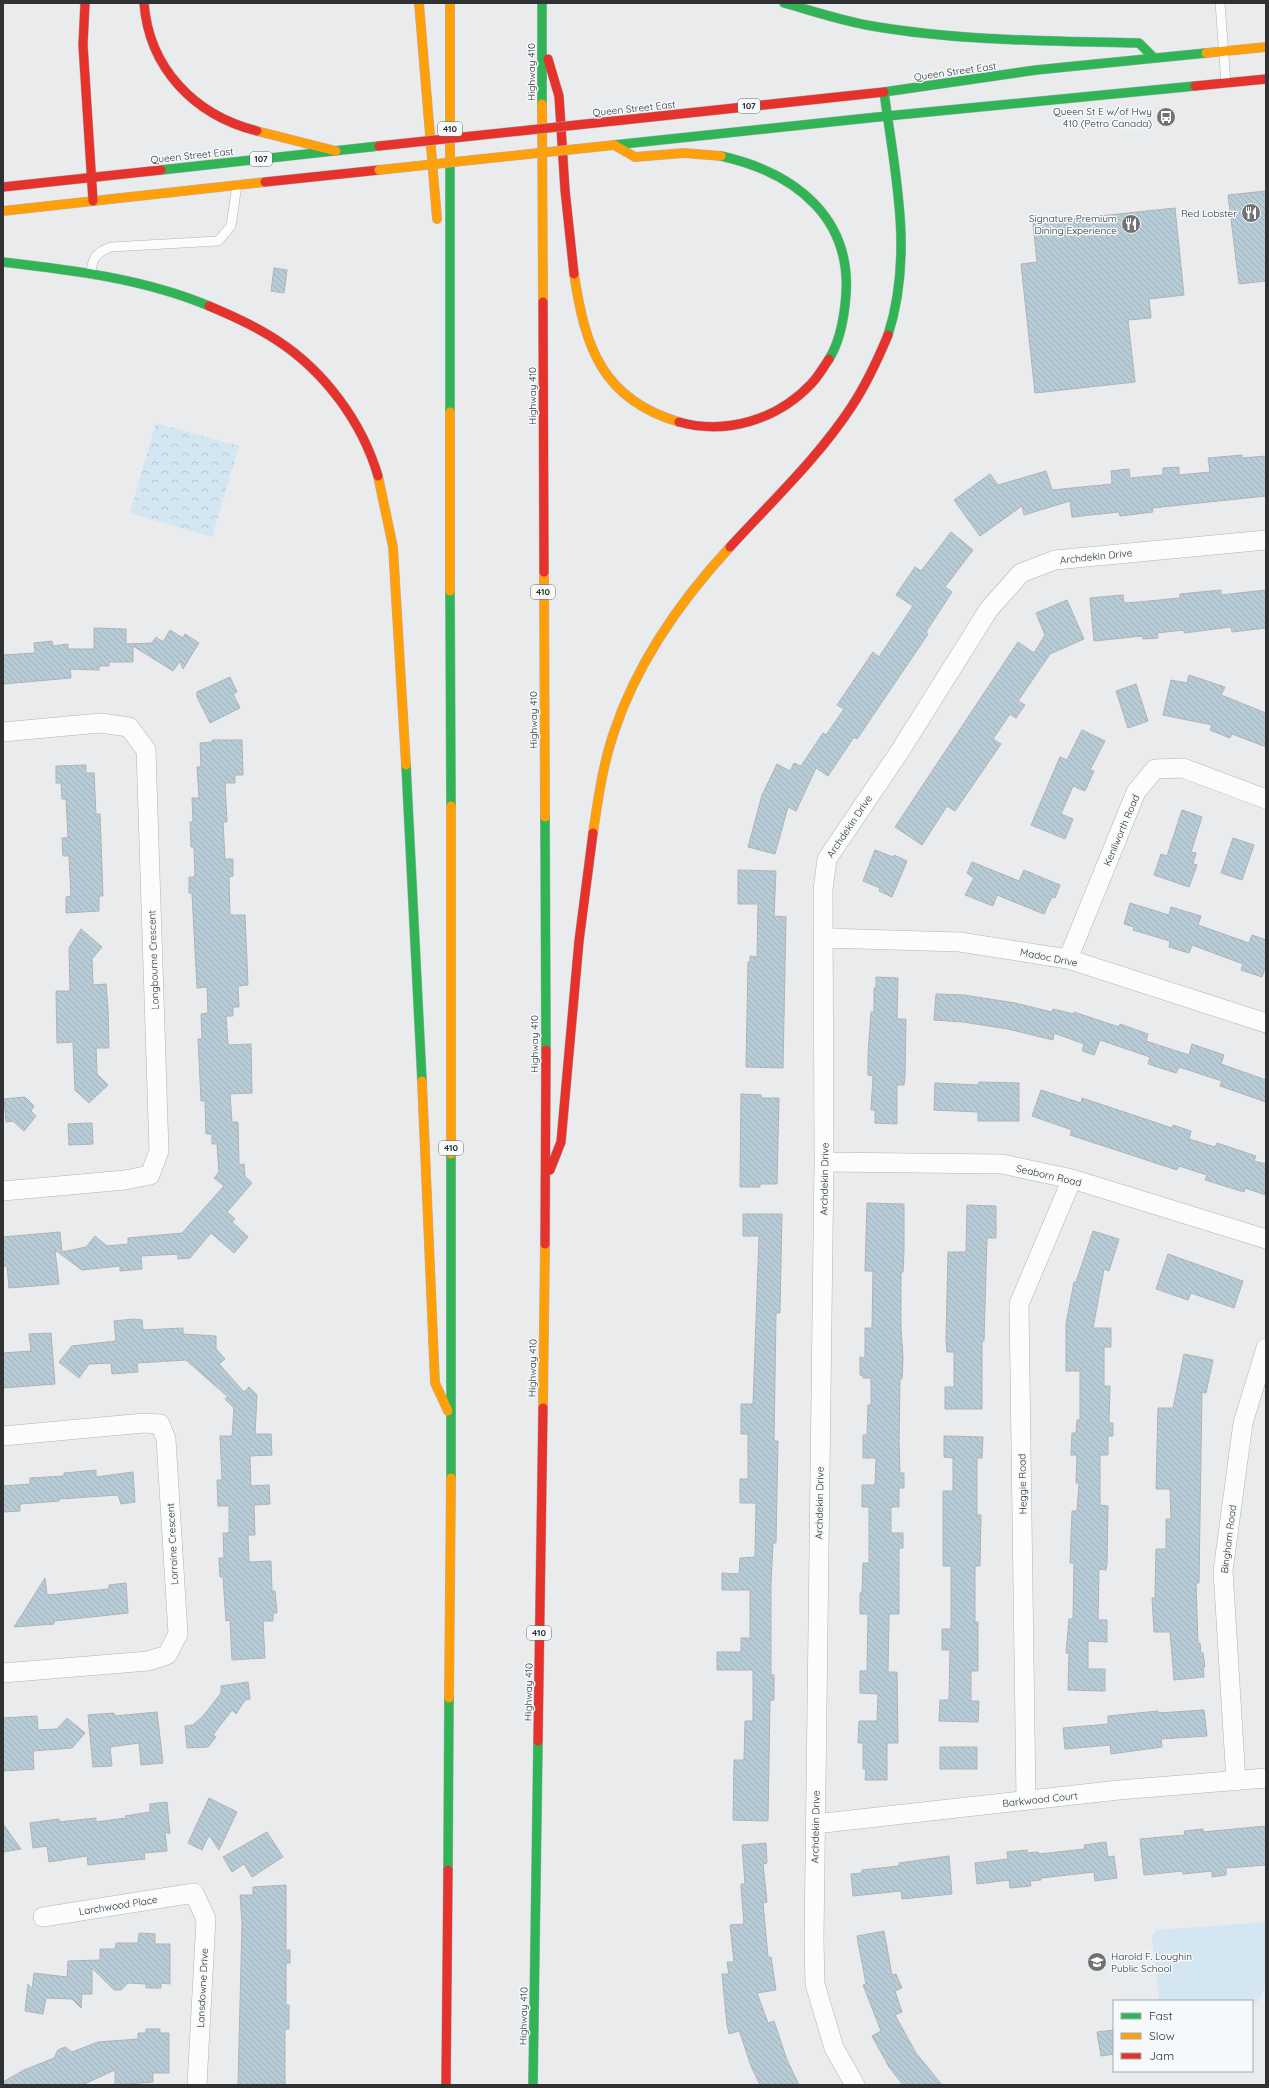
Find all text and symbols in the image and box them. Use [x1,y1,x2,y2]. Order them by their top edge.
street label: Highway 410 [525,43,538,101]
street label: Queen Street East [913,59,998,84]
street label: Queen Street East [592,98,677,119]
road number: 107 [738,99,760,113]
place label: Queen St E w/of Hwy 410 (Petro Canada) [1053,105,1152,130]
bus stop icon: Queen St E w/of Hwy 410 (Petro Canada) [1155,106,1177,128]
road number: 410 [438,122,462,136]
street label: Queen Street East [150,145,235,166]
road number: 107 [250,152,272,166]
restaurant icon: Red Lobster [1240,202,1262,224]
place label: Red Lobster [1181,207,1237,220]
place label: Signature Premium Dining Experience [1029,212,1117,237]
restaurant icon: Signature Premium Dining Experience [1120,213,1142,235]
street label: Highway 410 [526,367,539,425]
street label: Archdekin Drive [1059,546,1133,567]
road number: 410 [531,585,555,599]
street label: Highway 410 [527,691,540,749]
street label: Archdekin Drive [824,792,875,860]
street label: Kenilworth Road [1101,793,1142,868]
street label: Longbourne Crescent [145,909,162,1010]
street label: Madoc Drive [1019,946,1079,970]
street label: Highway 410 [528,1015,541,1073]
road number: 410 [439,1141,463,1155]
street label: Archdekin Drive [817,1142,832,1215]
street label: Seaborn Road [1015,1162,1083,1189]
street label: Highway 410 [525,1339,540,1397]
street label: Heggie Road [1015,1454,1030,1514]
street label: Archdekin Drive [812,1466,827,1539]
street label: Lorraine Crescent [164,1502,181,1585]
street label: Bingham Road [1218,1504,1239,1574]
road number: 410 [527,1626,551,1640]
street label: Highway 410 [521,1663,536,1721]
street label: Barkwood Court [1002,1789,1079,1810]
street label: Archdekin Drive [808,1790,823,1863]
street label: Larchwood Place [78,1893,159,1918]
street label: Lansdowne Drive [194,1948,211,2028]
place label: Harold F. Loughin Public School [1111,1950,1192,1975]
school or university icon: Harold F. Loughin Public School [1086,1951,1108,1973]
street label: Highway 410 [516,1987,531,2045]
legend [1113,2000,1253,2072]
text: Fast [1149,2008,1173,2023]
text: Slow [1149,2028,1175,2043]
text: Jam [1149,2048,1174,2063]

